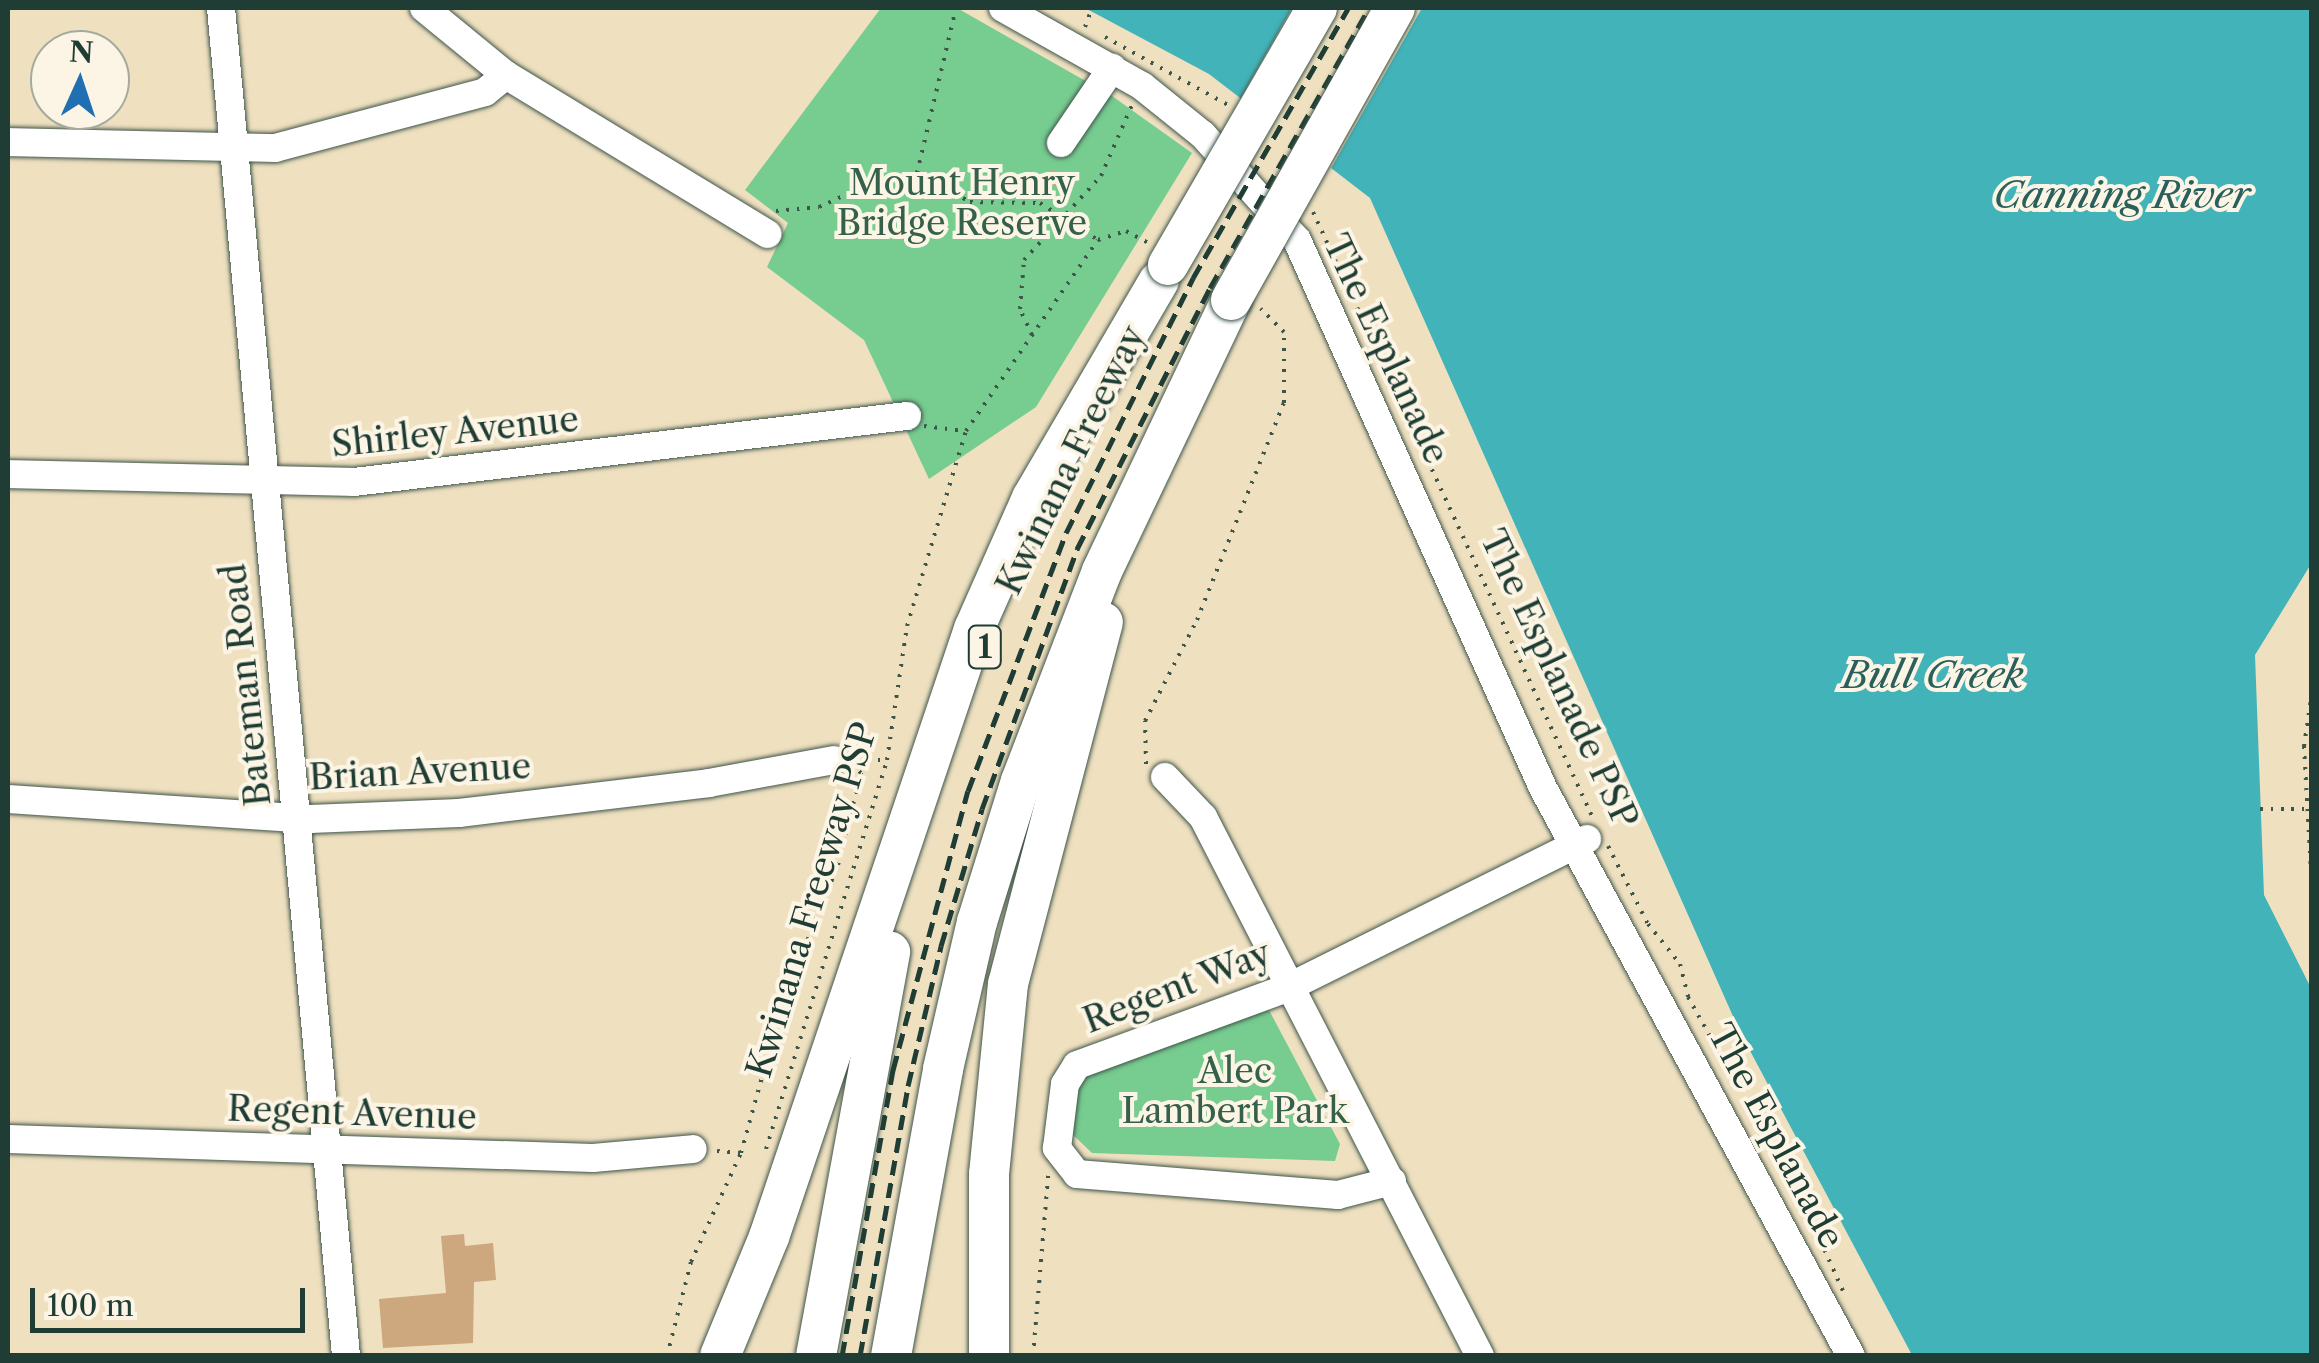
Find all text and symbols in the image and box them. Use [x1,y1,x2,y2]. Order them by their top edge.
north arrow [30,30,130,130]
text: N [68,34,95,70]
park label: Mount Henry Bridge Reserve [837,162,1087,244]
water label: Canning River [1994,172,2250,218]
street label: The Esplanade [1315,228,1457,470]
street label: Kwinana Freeway [988,319,1154,601]
street label: Shirley Avenue [328,398,582,466]
street label: The Esplanade PSP [1471,523,1647,835]
street label: Bateman Road [212,562,280,808]
road number: 1 [968,620,1002,674]
water label: Bull Creek [1842,652,2024,698]
street label: Kwinana Freeway PSP [738,717,886,1083]
street label: Brian Avenue [307,745,533,799]
street label: Regent Way [1077,932,1277,1042]
street label: The Esplanade [1699,1017,1853,1255]
park label: Alec Lambert Park [1121,1050,1349,1132]
street label: Regent Avenue [226,1088,478,1138]
scale bar [35,1268,310,1330]
text: 100 m [47,1287,134,1324]

